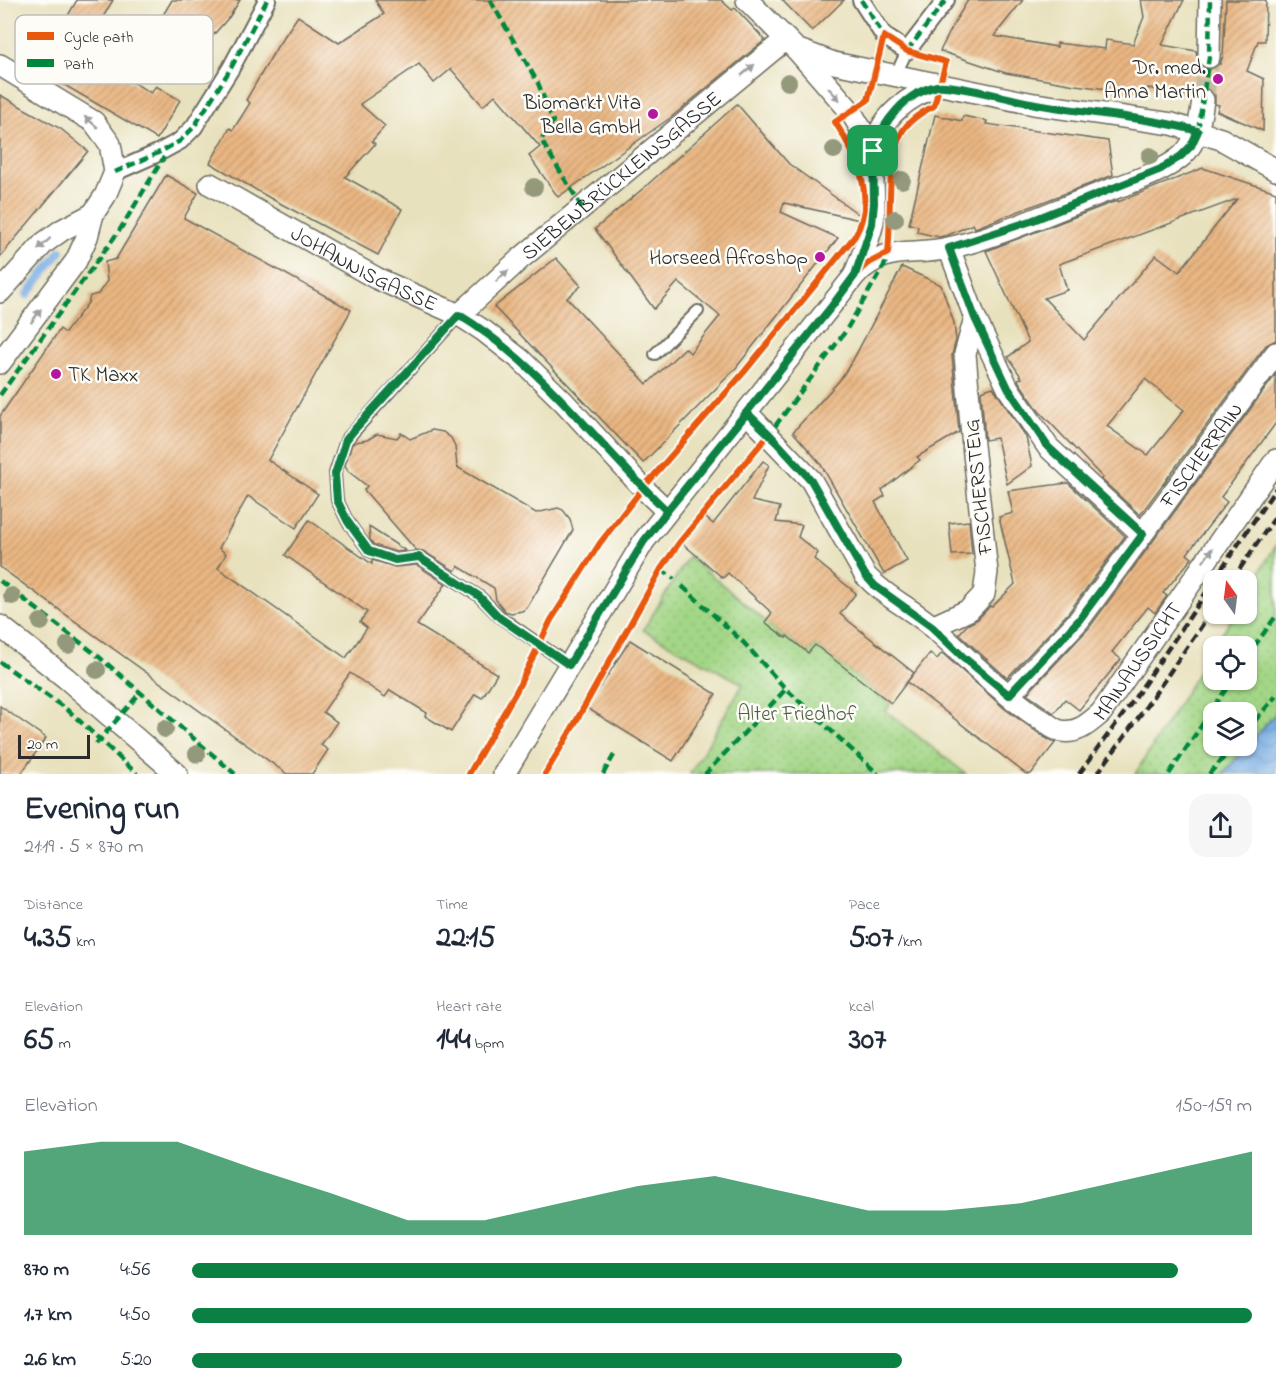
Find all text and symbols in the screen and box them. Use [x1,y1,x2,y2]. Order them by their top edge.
legend [15,15,213,84]
text: Cycle path [64,26,133,50]
text: Path [64,53,94,77]
place label: Dr. med. Anna Martin [1104,54,1206,108]
one-way arrow [740,64,756,77]
marker: Dr. med. Anna Martin [1211,72,1225,86]
street label: SIEBENBRÜCKLEINSGASSE [516,85,729,269]
one-way arrow [827,86,840,101]
place label: Biomarkt Vita Bella GmbH [522,89,641,143]
marker: Biomarkt Vita Bella GmbH [646,107,660,121]
one-way arrow [84,116,99,129]
pin [847,125,898,176]
icon: arrive [856,134,889,167]
street label: JOHANNISGASSE [284,220,442,320]
one-way arrow [37,237,51,251]
place label: Horseed Afroshop [649,244,808,274]
marker: Horseed Afroshop [813,250,827,264]
one-way arrow [494,270,509,283]
one-way arrow [30,309,42,325]
place label: TK Maxx [68,361,138,391]
marker: TK Maxx [49,367,63,381]
street label: FISCHERRAIN [1153,397,1251,515]
street label: FISCHERSTEIG [958,417,1002,557]
one-way arrow [1202,548,1214,564]
north arrow [1203,570,1257,624]
map controls [1203,570,1257,756]
street label: MAINAUSSICHT [1087,597,1190,728]
button: locate [1203,636,1257,690]
park label: Alter Friedhof [738,700,857,730]
button: layers [1203,702,1257,756]
scale bar [18,732,90,760]
text: 20 m [27,733,58,757]
text: Evening run [24,786,179,834]
button: share [1189,794,1252,857]
text: 21:19 · 5 × 870 m [24,833,144,862]
text: Distance [24,893,83,917]
text: Time [436,893,468,917]
text: Pace [849,893,880,917]
text: 4.35 [24,917,72,961]
text: 22:15 [436,917,495,961]
text: 5:07 [849,917,894,961]
text: km [72,930,95,954]
text: /km [894,930,922,954]
text: Elevation [24,995,83,1019]
text: Heart rate [436,995,502,1019]
text: kcal [849,995,874,1019]
text: 65 [24,1019,54,1063]
text: 144 [436,1019,471,1063]
text: 307 [849,1019,886,1063]
text: m [54,1032,71,1056]
text: bpm [471,1032,504,1056]
text: Elevation [24,1092,98,1121]
text: 150–159 m [1175,1092,1252,1121]
text: 870 m [24,1256,69,1285]
text: 4:56 [120,1256,150,1285]
text: 1.7 km [24,1301,72,1330]
text: 4:50 [120,1301,150,1330]
text: 2.6 km [24,1346,76,1375]
text: 5:20 [120,1346,152,1375]

